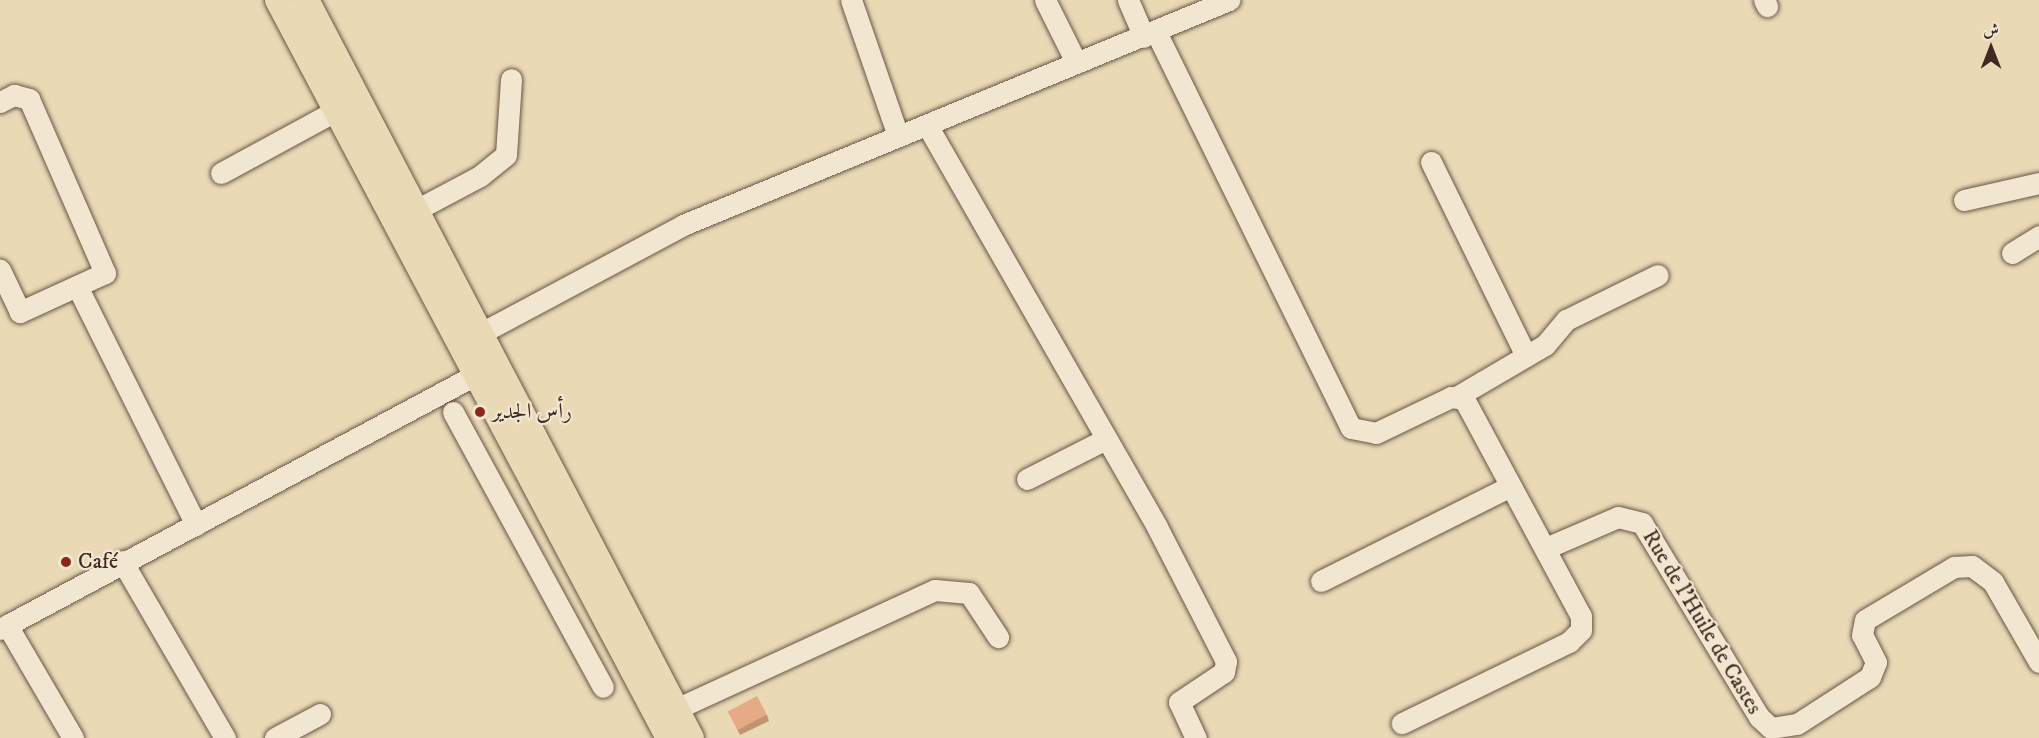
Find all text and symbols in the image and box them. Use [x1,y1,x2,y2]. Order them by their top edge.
north arrow [1961,18,2021,78]
text: ش [1983,20,1999,40]
place label: رأس الجدير [492,399,572,425]
marker: رأس الجدير [473,405,487,419]
street label: Rue de l'Huile de Castes [1636,525,1768,719]
place label: Café [78,549,118,575]
marker: Café [59,555,73,569]

